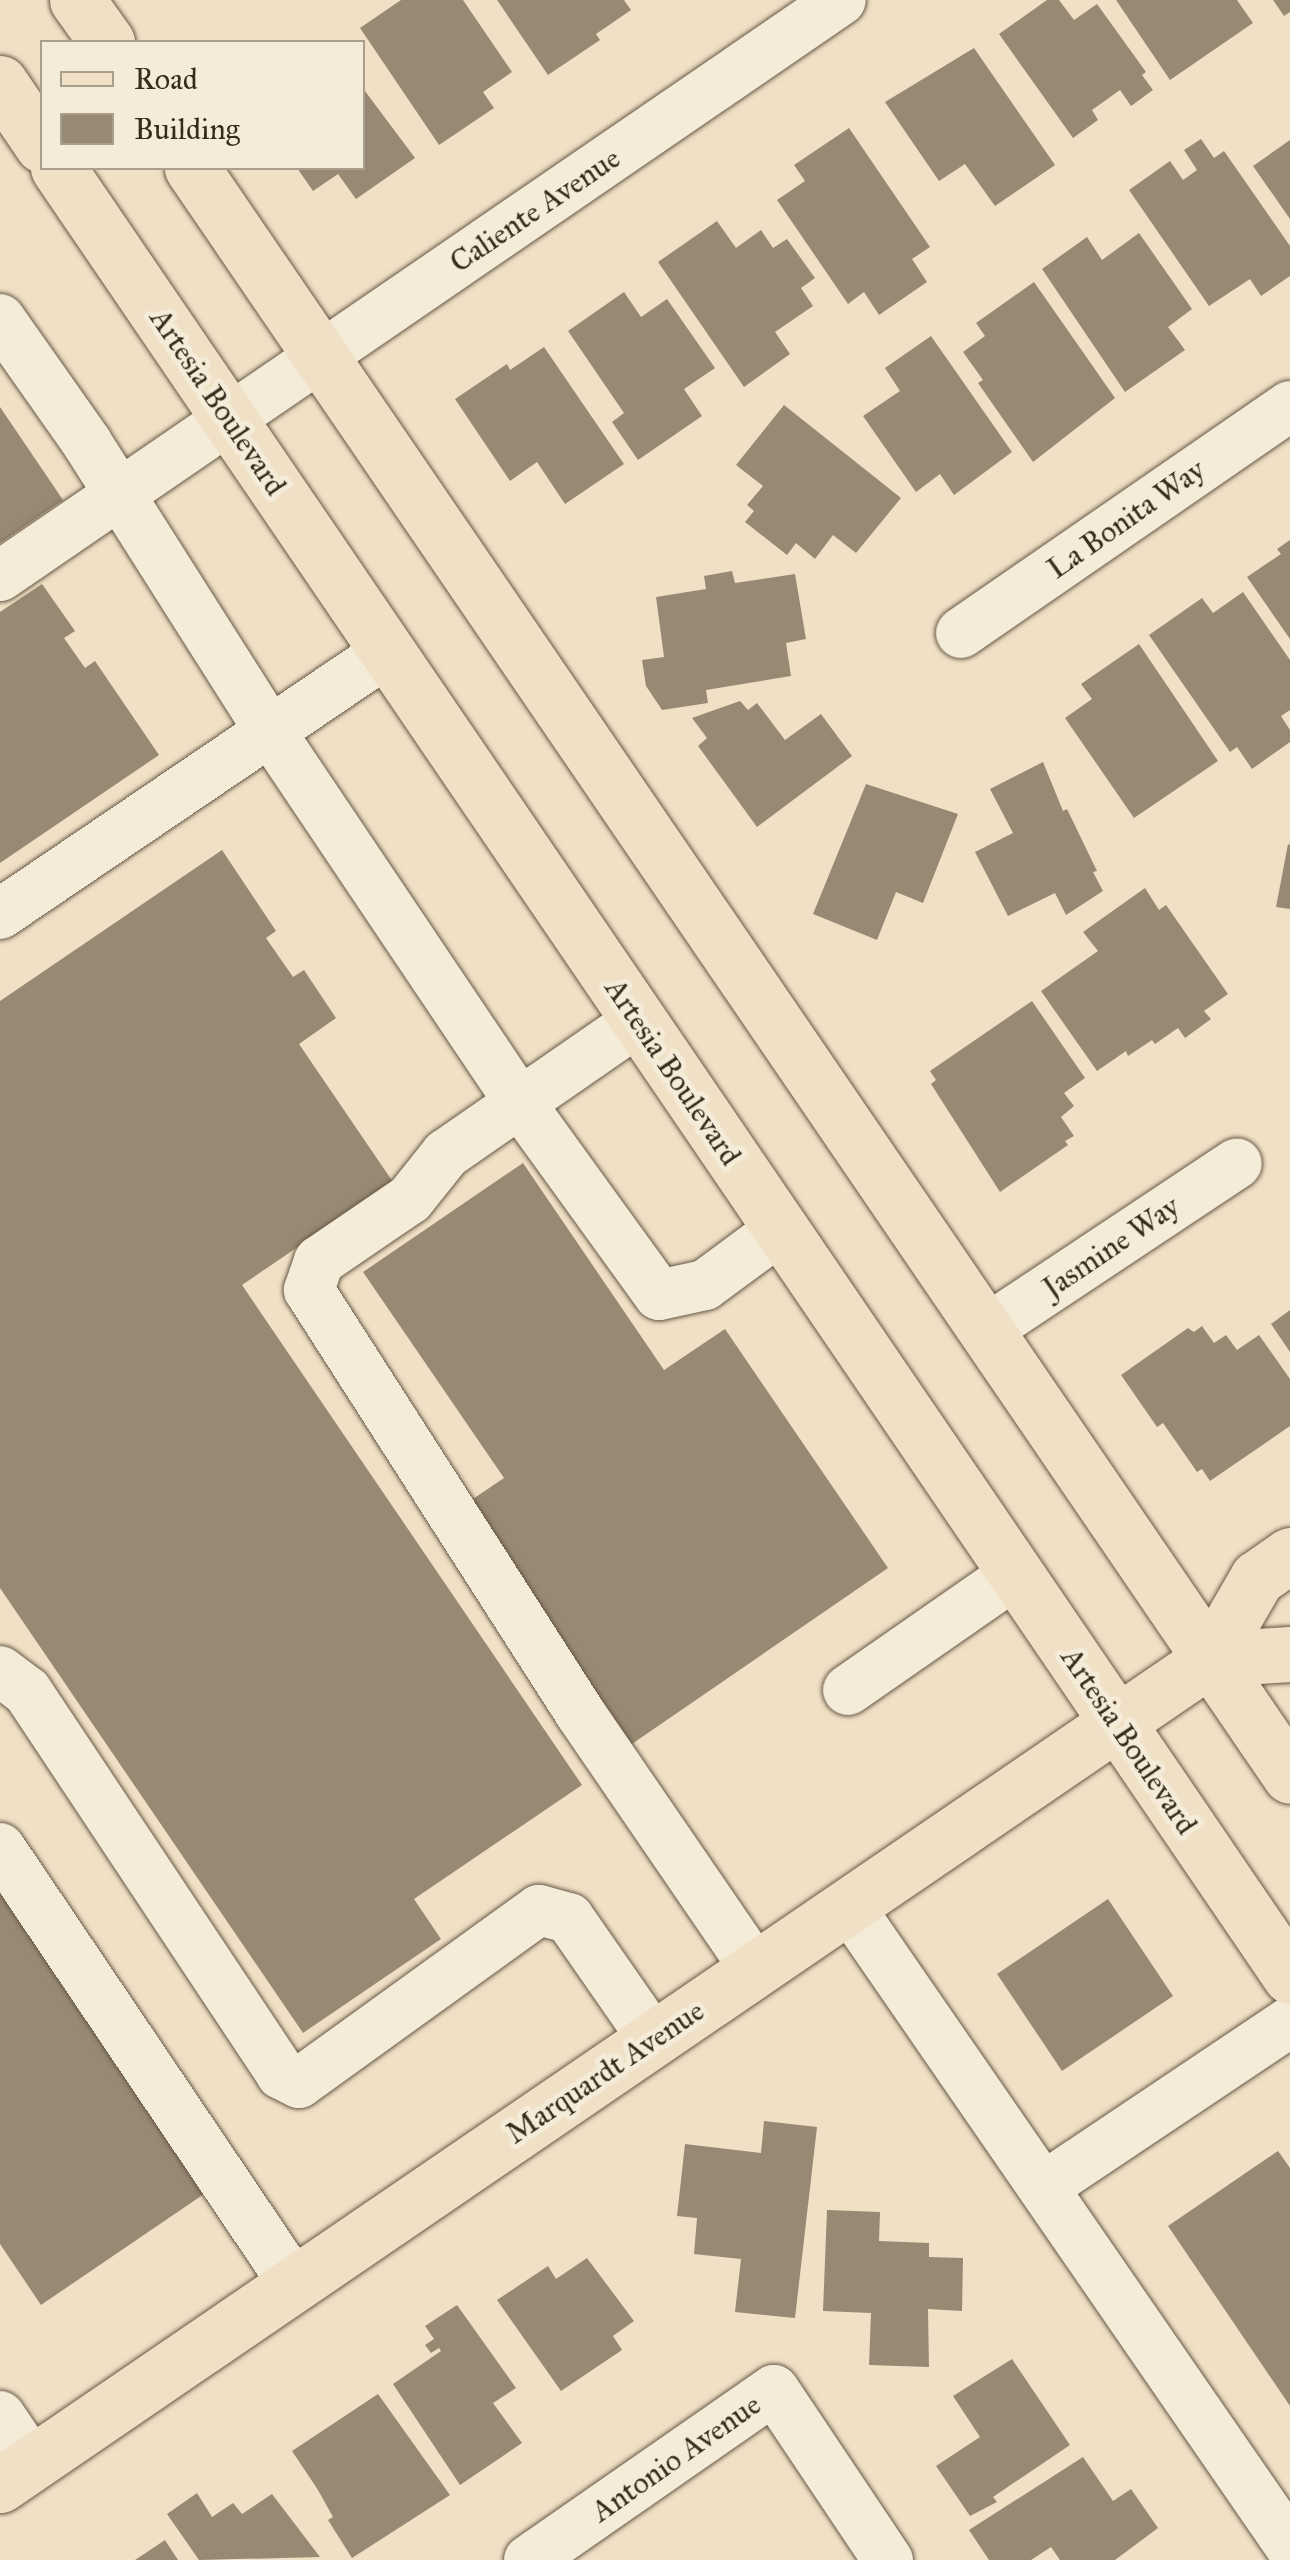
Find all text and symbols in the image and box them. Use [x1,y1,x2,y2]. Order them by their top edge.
legend [40,40,365,170]
text: Road [134,61,198,97]
text: Building [134,111,240,147]
street label: Caliente Avenue [443,140,627,280]
street label: Artesia Boulevard [142,302,294,502]
street label: La Bonita Way [1040,451,1212,587]
street label: Artesia Boulevard [597,972,749,1172]
street label: Jasmine Way [1036,1188,1186,1306]
street label: Artesia Boulevard [1053,1641,1205,1841]
street label: Marquardt Avenue [499,1992,711,2152]
street label: Antonio Avenue [584,2386,768,2530]

